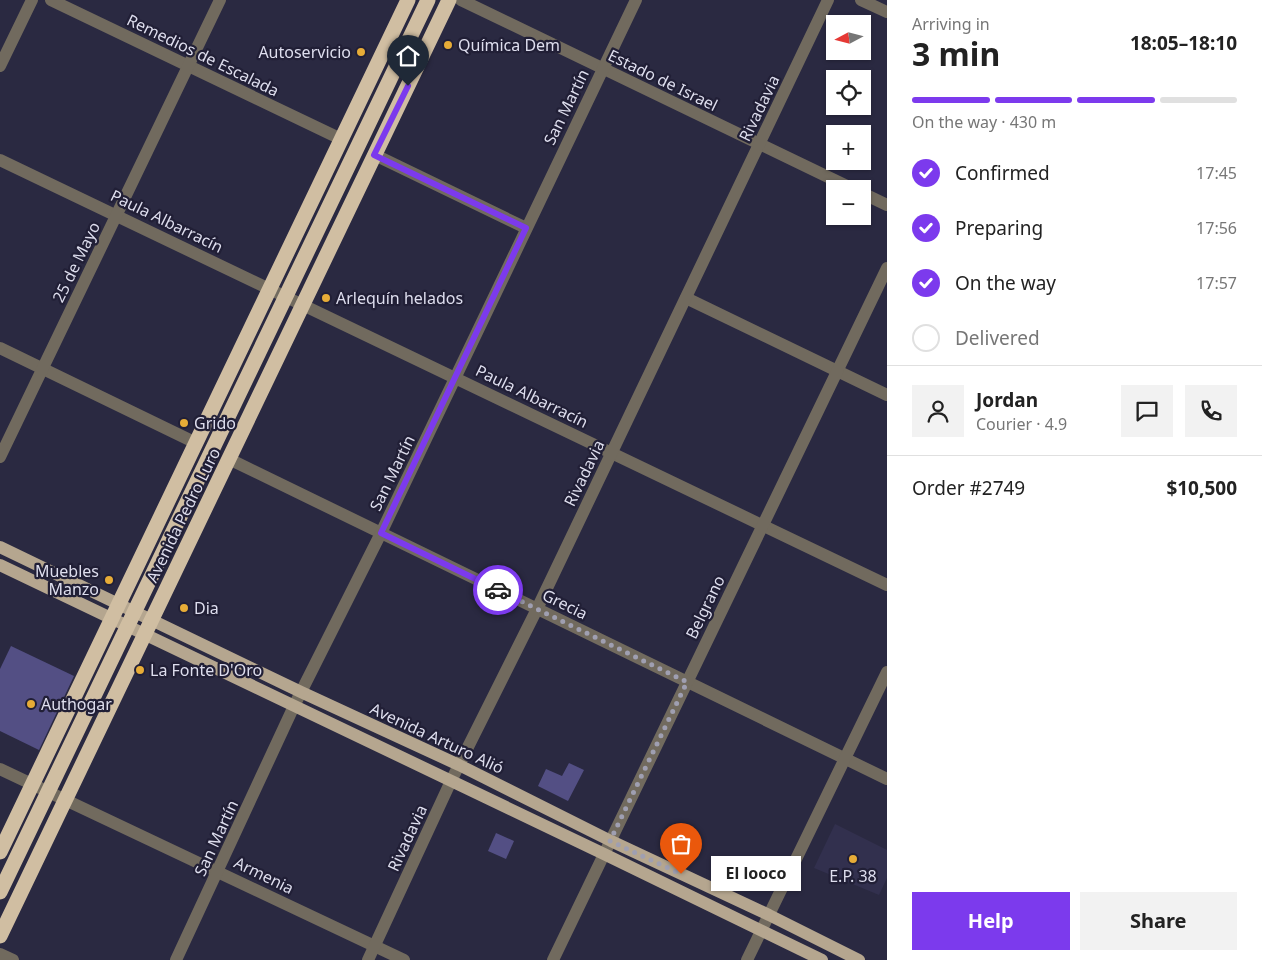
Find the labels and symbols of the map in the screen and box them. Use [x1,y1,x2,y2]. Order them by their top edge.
street label: Remedios de Escalada [123,9,283,101]
north arrow [826,15,871,60]
place label: Química Dem [458,34,560,56]
pin [387,35,429,86]
marker: Química Dem [442,39,454,51]
place label: Autoservicio [258,41,351,63]
street label: Estado de Israel [604,44,722,116]
marker: Autoservicio [355,46,367,58]
street label: San Martín [538,65,594,149]
street label: Rivadavia [733,71,785,145]
street label: Paula Albarracín [107,184,227,258]
street label: 25 de Mayo [47,218,105,306]
place label: Arlequín helados [336,287,463,309]
marker: Arlequín helados [320,292,332,304]
street label: Paula Albarracín [472,359,592,433]
place label: Grido [194,412,236,434]
marker: Grido [178,417,190,429]
street label: San Martín [364,431,420,515]
street label: Rivadavia [558,436,610,510]
street label: Avenida Pedro Luro [141,444,225,586]
place label: Muebles Manzo [35,560,99,600]
courier [473,565,523,615]
street label: Belgrano [680,572,730,642]
marker: Muebles Manzo [103,574,115,586]
street label: Grecia [539,584,591,624]
place label: Dia [194,597,219,619]
marker: Dia [178,602,190,614]
place label: La Fonte D'Oro [150,659,262,681]
marker: La Fonte D'Oro [134,664,146,676]
place label: Authogar [41,693,112,715]
street label: Avenida Arturo Alió [367,697,507,779]
marker: Authogar [25,698,37,710]
street label: San Martín [189,796,243,880]
street label: Rivadavia [382,801,432,875]
pin [660,823,702,874]
street label: Armenia [231,851,297,899]
marker: E.P. 38 [847,853,859,865]
callout: El looco [711,856,801,892]
place label: E.P. 38 [829,865,877,887]

